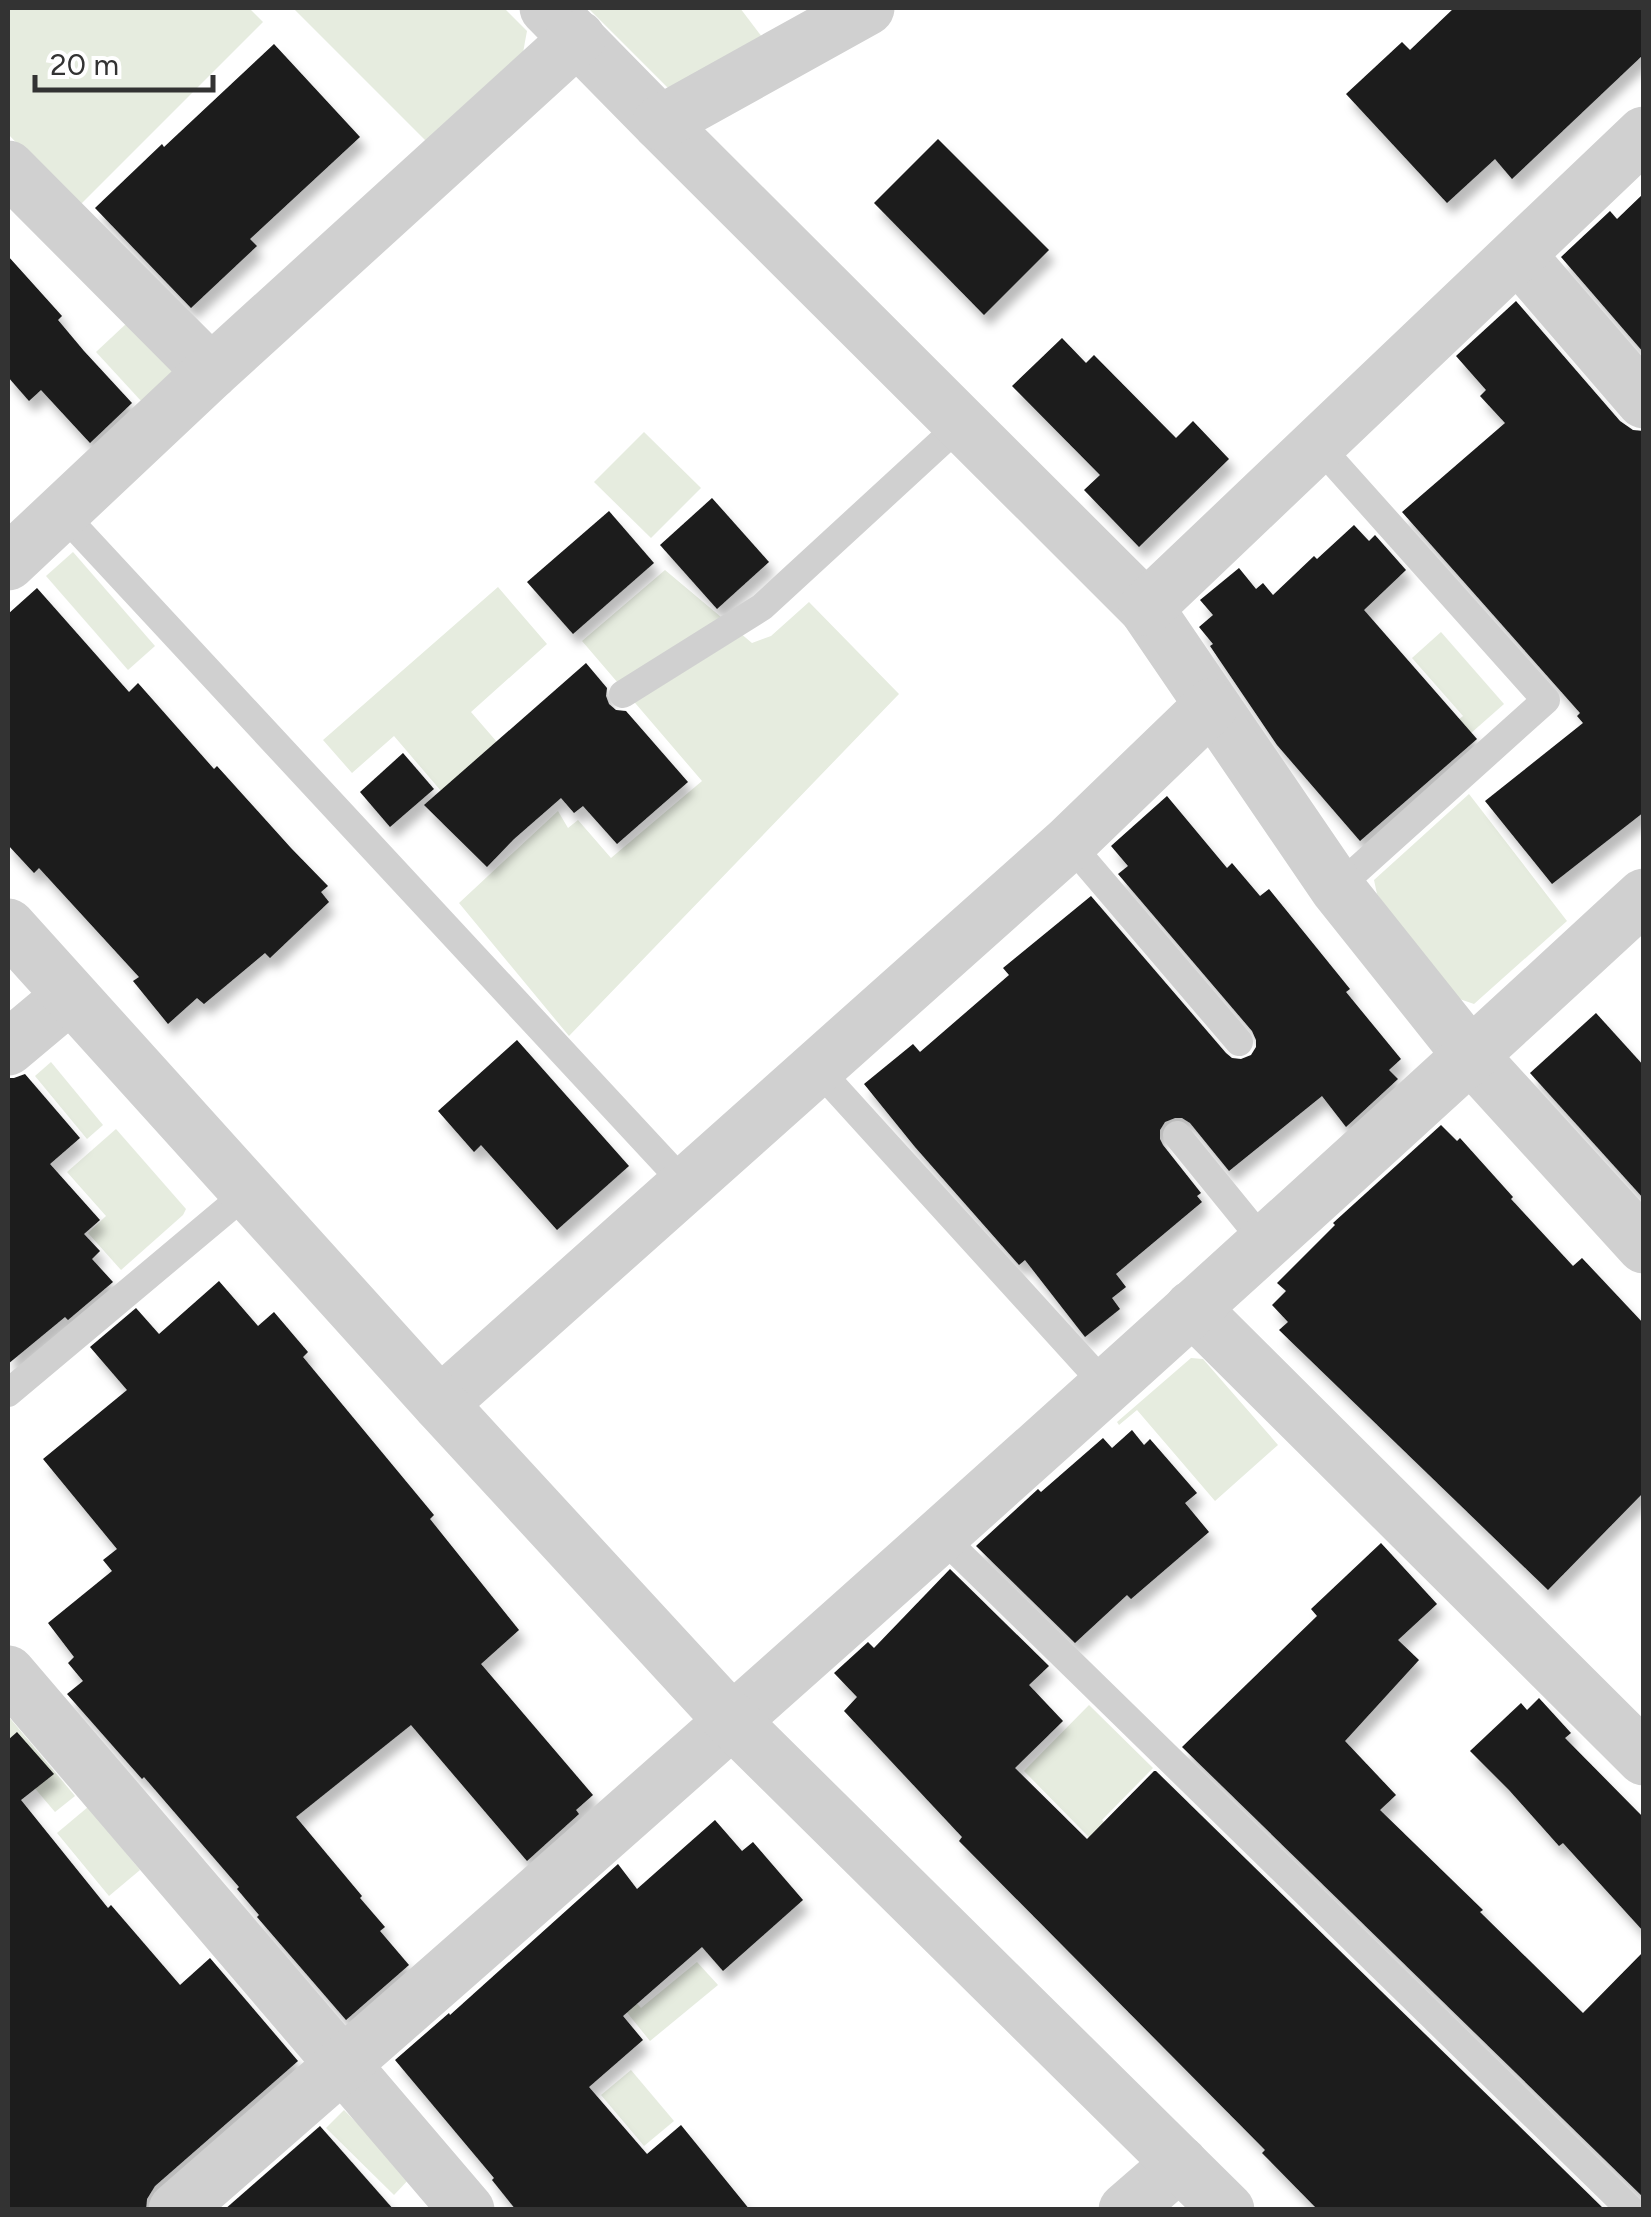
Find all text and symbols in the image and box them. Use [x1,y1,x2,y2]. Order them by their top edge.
scale bar [35,30,212,92]
text: 20 m [50,46,119,83]

